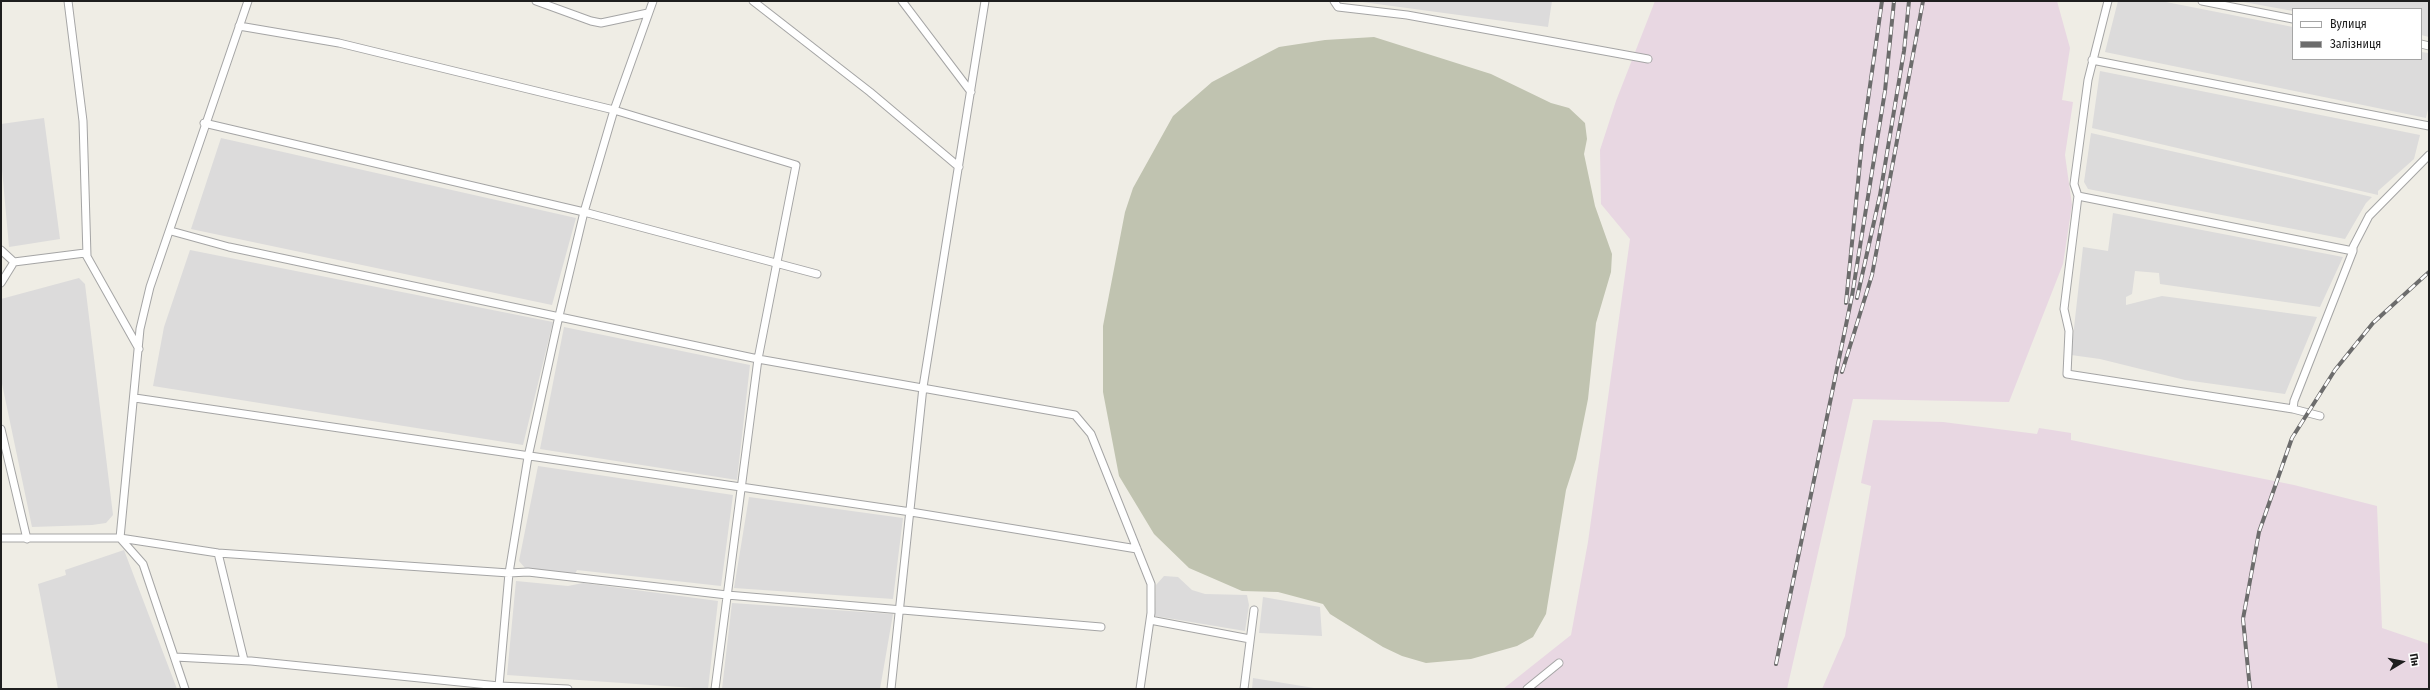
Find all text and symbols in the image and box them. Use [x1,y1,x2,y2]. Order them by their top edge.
legend [2292,8,2422,60]
text: Вулиця [2330,17,2367,31]
text: Залізниця [2330,37,2381,51]
north arrow [2382,642,2422,682]
text: Пн [2407,653,2422,667]

